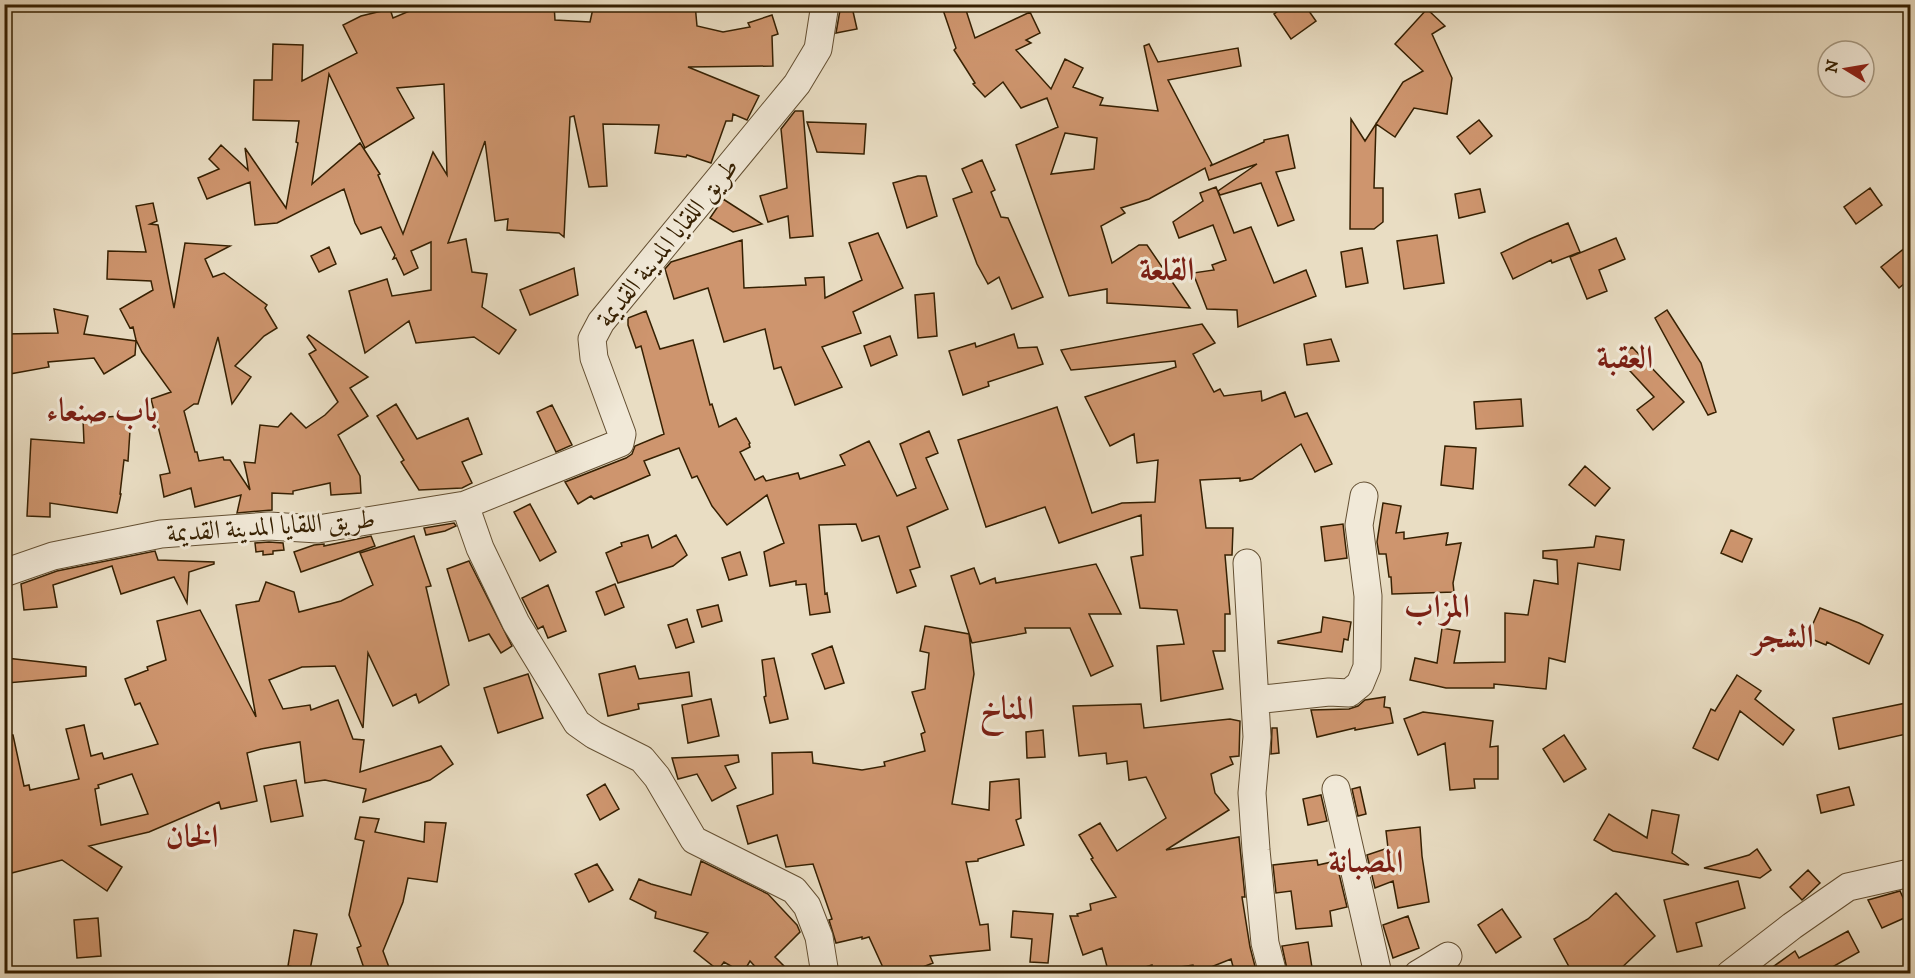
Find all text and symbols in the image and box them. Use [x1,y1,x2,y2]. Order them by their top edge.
north arrow [1816,39,1876,99]
text: N [1821,58,1843,75]
street label: طريق اللقايا المدينة القديمة [589,151,747,335]
district label: القلعة [1140,251,1194,291]
district label: العقبة [1597,339,1653,379]
district label: باب صنعاء [46,392,158,432]
street label: طريق اللقايا المدينة القديمة [166,503,376,551]
district label: المزاب [1404,588,1470,628]
district label: الشجر [1749,618,1814,658]
district label: المناخ [980,690,1034,737]
district label: الخان [166,818,218,858]
district label: المصبانة [1329,843,1403,883]

